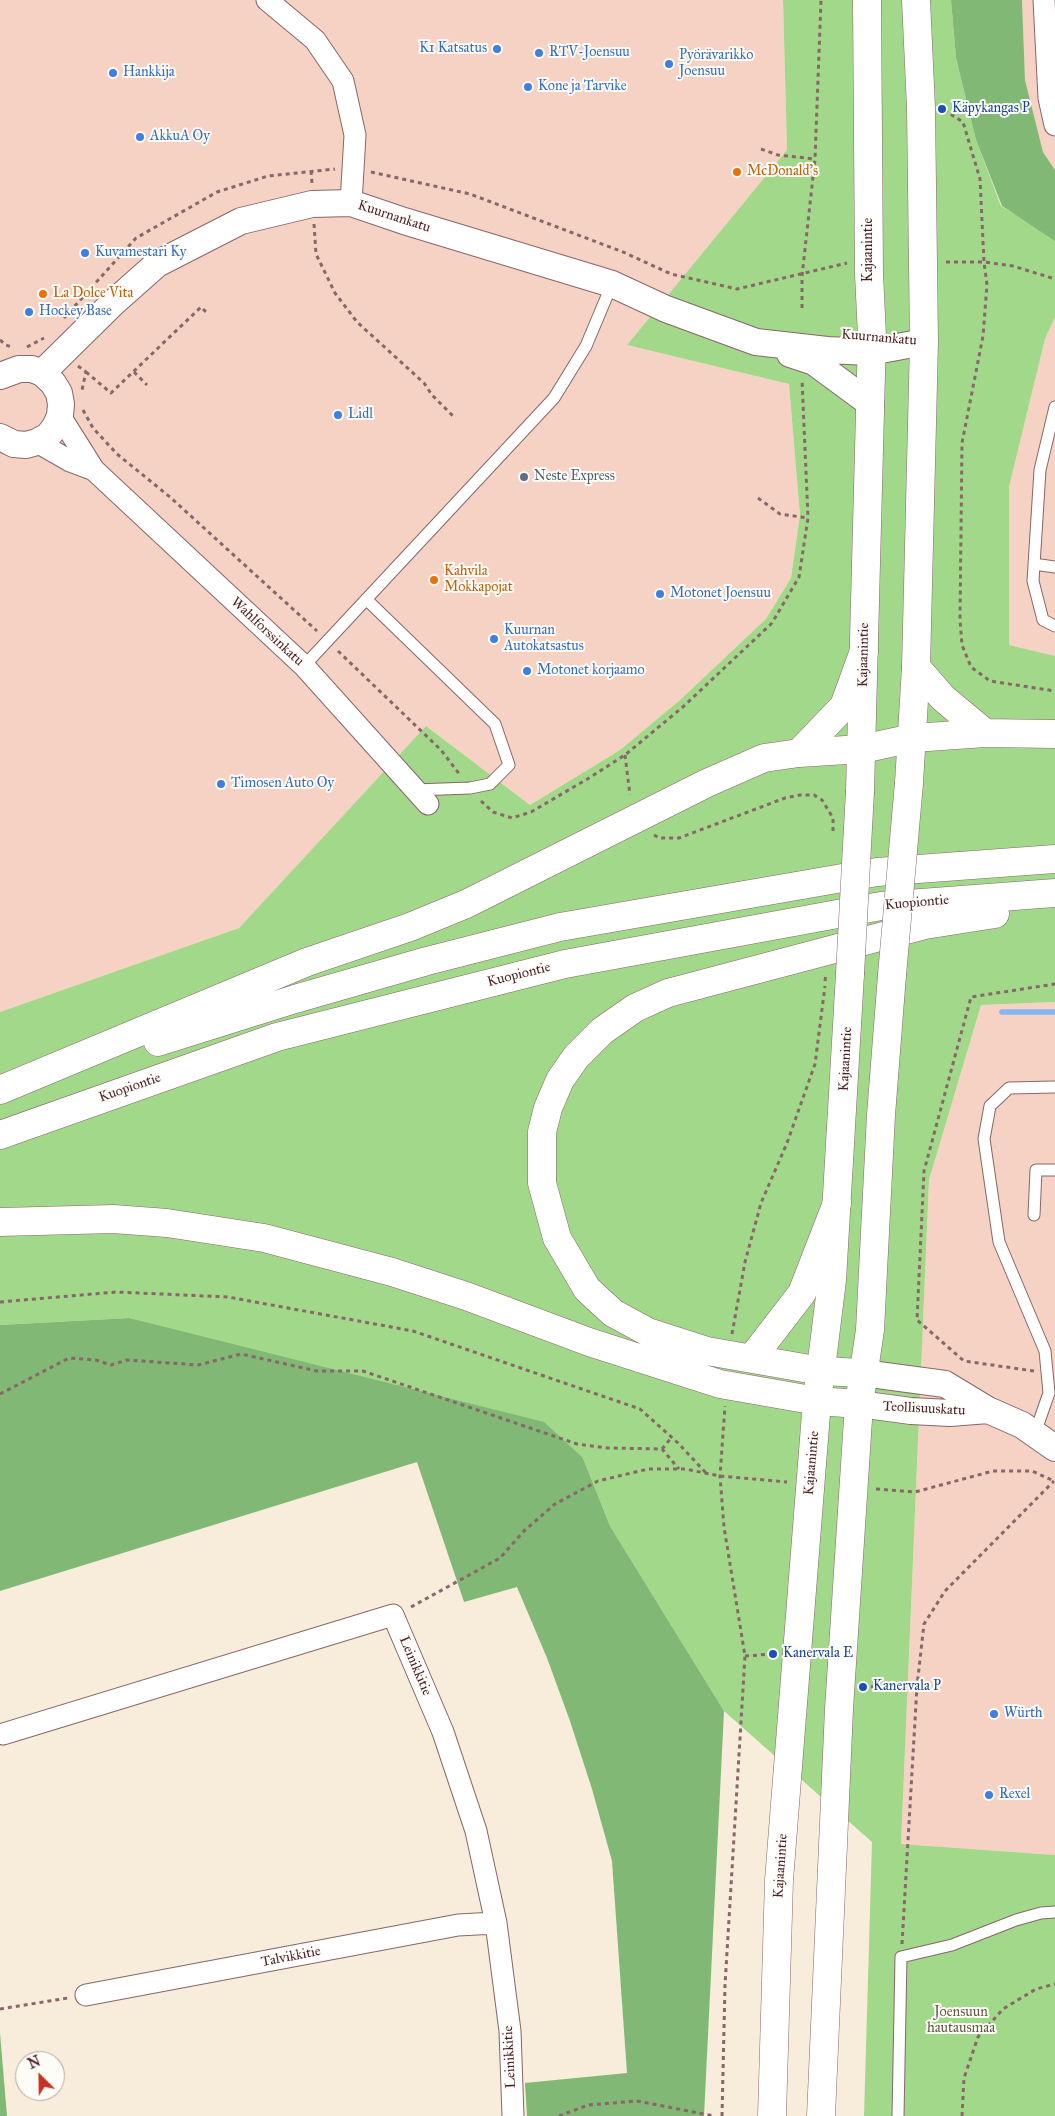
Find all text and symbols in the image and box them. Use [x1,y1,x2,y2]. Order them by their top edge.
place label: K1 Katsatus [419,41,487,57]
marker: K1 Katsatus [491,43,503,55]
place label: RTV-Joensuu [549,45,630,61]
marker: RTV-Joensuu [533,47,545,59]
place label: Pyörävarikko Joensuu [679,48,753,80]
marker: Pyörävarikko Joensuu [663,58,675,70]
place label: Hankkija [123,65,175,81]
marker: Hankkija [107,67,119,79]
place label: Kone ja Tarvike [538,79,627,95]
marker: Kone ja Tarvike [522,81,534,93]
place label: Käpykangas P [952,101,1030,117]
marker: Käpykangas P [936,103,948,115]
place label: AkkuA Oy [150,129,210,145]
marker: AkkuA Oy [134,131,146,143]
place label: McDonald's [747,164,818,180]
marker: McDonald's [731,166,743,178]
street label: Kuurnankatu [355,197,433,237]
street label: Kajaanintie [861,218,877,282]
place label: Kuvamestari Ky [95,245,186,261]
marker: Kuvamestari Ky [79,247,91,259]
place label: La Dolce Vita [53,286,133,302]
marker: La Dolce Vita [37,288,49,300]
place label: Hockey Base [39,304,112,320]
marker: Hockey Base [23,306,35,318]
street label: Kuurnankatu [841,326,917,350]
place label: Lidl [348,407,373,423]
marker: Lidl [332,409,344,421]
place label: Neste Express [534,469,615,485]
marker: Neste Express [518,471,530,483]
place label: Kahvila Mokkapojat [444,564,513,596]
marker: Kahvila Mokkapojat [428,574,440,586]
place label: Motonet Joensuu [670,586,771,602]
marker: Motonet Joensuu [654,588,666,600]
street label: Wahlforssinkatu [227,594,307,670]
place label: Kuurnan Autokatsastus [504,623,584,656]
street label: Kajaanintie [855,623,873,687]
marker: Kuurnan Autokatsastus [488,633,500,645]
place label: Motonet korjaamo [537,663,645,679]
marker: Motonet korjaamo [521,665,533,677]
place label: Timosen Auto Oy [231,776,334,792]
marker: Timosen Auto Oy [215,778,227,790]
street label: Kuopiontie [884,892,950,914]
street label: Kuopiontie [486,959,552,991]
street label: Kajaanintie [836,1026,856,1092]
street label: Kuopiontie [97,1070,163,1106]
street label: Teollisuuskatu [882,1398,966,1420]
street label: Kajaanintie [801,1430,823,1496]
street label: Leinikkitie [395,1634,435,1698]
place label: Kanervala E [783,1646,853,1662]
marker: Kanervala E [767,1648,779,1660]
place label: Kanervala P [873,1679,941,1695]
marker: Kanervala P [857,1681,869,1693]
place label: Würth [1004,1706,1043,1722]
marker: Würth [988,1708,1000,1720]
place label: Rexel [999,1787,1030,1803]
marker: Rexel [983,1789,995,1801]
street label: Kajaanintie [770,1833,792,1899]
street label: Talvikkitie [260,1943,322,1971]
park label: Joensuun hautausmaa [927,2005,995,2038]
street label: Leinikkitie [500,2025,520,2089]
north arrow [15,2051,65,2101]
text: N [26,2053,43,2073]

